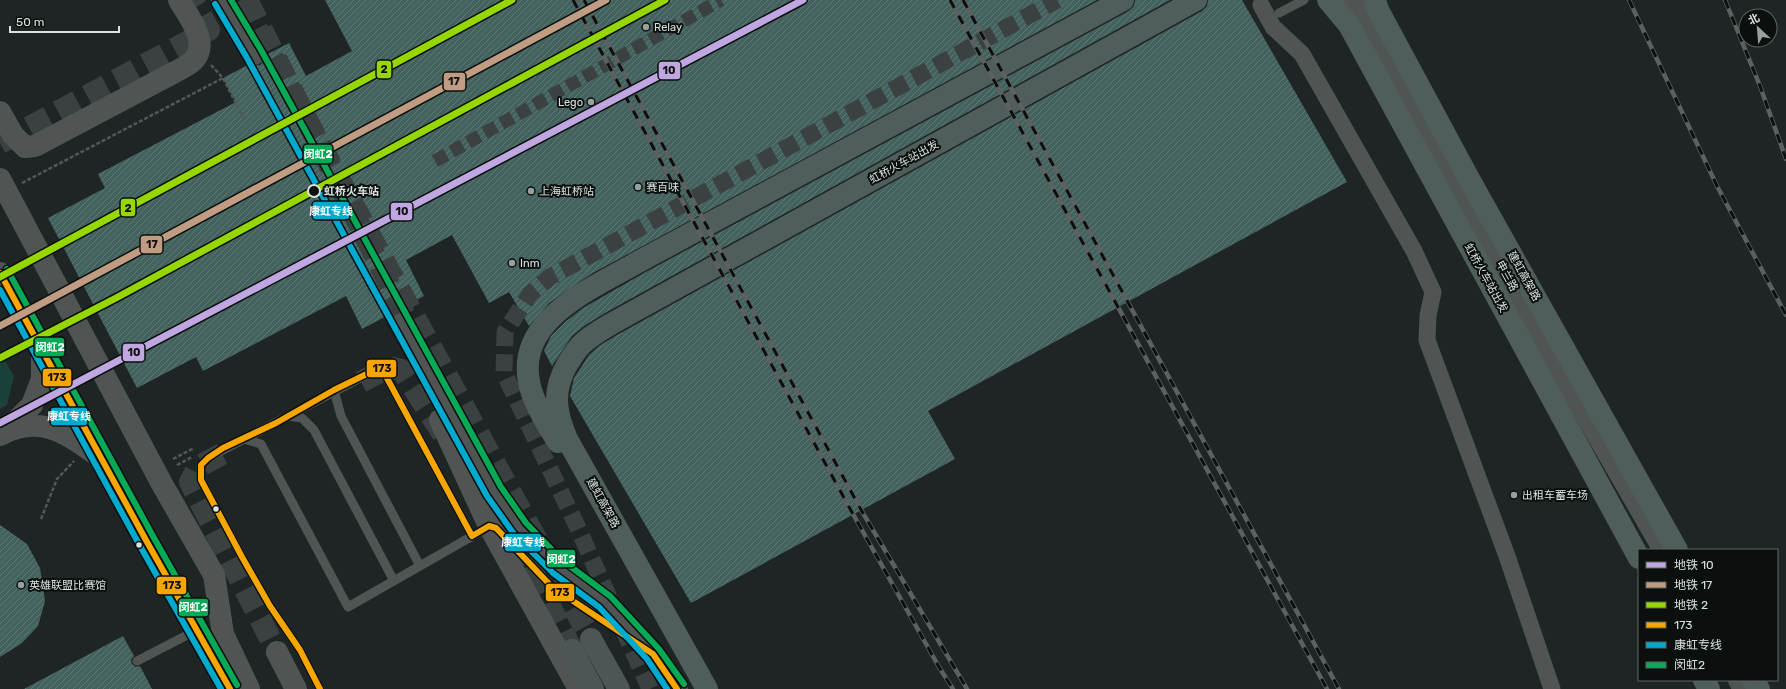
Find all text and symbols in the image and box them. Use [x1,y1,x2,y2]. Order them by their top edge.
scale bar [10,8,119,34]
north arrow [1738,8,1778,48]
text: 北 [1746,11,1762,28]
text: 50 m [16,15,44,29]
place label: Relay [654,21,682,34]
marker: Relay [641,22,651,32]
line badge: 2 [376,60,392,79]
line badge: 10 [658,61,681,80]
text: 2 [380,63,388,76]
text: 10 [663,64,675,77]
line badge: 17 [443,72,466,91]
text: 17 [448,75,461,88]
place label: Lego [558,96,583,109]
marker: Lego [586,97,596,107]
street label: 虹桥火车站出发 [867,138,941,186]
line badge: 闵虹2 [303,144,333,164]
text: 闵虹2 [303,148,333,161]
place label: 赛百味 [646,181,679,194]
marker: 赛百味 [633,182,643,192]
marker: 虹桥火车站 [307,184,321,198]
place label: 虹桥火车站 [324,185,379,198]
place label: 上海虹桥站 [539,185,594,198]
marker: 上海虹桥站 [526,186,536,196]
line badge: 2 [120,198,136,217]
line badge: 康虹专线 [312,201,350,220]
text: 2 [124,202,132,215]
line badge: 10 [390,202,413,221]
text: 康虹专线 [309,205,353,218]
text: 10 [396,205,408,218]
line badge: 17 [140,235,163,254]
text: 17 [146,238,159,251]
street label: 虹桥火车站出发 [1462,241,1510,315]
street label: 建虹高架路 [1505,249,1543,303]
place label: Inm [520,257,540,270]
marker: Inm [507,258,517,268]
street label: 申兰路 [1493,258,1521,294]
line badge: 闵虹2 [34,337,65,357]
text: 闵虹2 [35,341,65,354]
line badge: 10 [122,343,145,362]
text: 10 [128,346,140,359]
line badge: 173 [366,359,397,378]
text: 173 [372,362,392,375]
line badge: 173 [42,368,72,387]
text: 173 [47,371,67,384]
line badge: 康虹专线 [50,407,88,426]
text: 康虹专线 [47,410,91,423]
street label: 建虹高架路 [584,476,622,530]
place label: 出租车蓄车场 [1522,489,1588,502]
marker: 出租车蓄车场 [1509,490,1519,500]
unlabelled marker [211,504,221,514]
line badge: 康虹专线 [504,533,542,552]
text: 康虹专线 [501,536,545,549]
unlabelled marker [134,540,144,550]
line badge: 闵虹2 [546,549,576,568]
legend [1638,549,1778,681]
text: 闵虹2 [546,553,576,566]
text: 地铁 10 [1674,558,1714,572]
line badge: 173 [156,576,187,595]
text: 地铁 17 [1674,578,1712,592]
place label: 英雄联盟比赛馆 [29,579,106,592]
text: 173 [162,579,182,592]
marker: 英雄联盟比赛馆 [16,580,26,590]
line badge: 173 [545,583,575,602]
text: 173 [550,586,570,599]
line badge: 闵虹2 [178,598,209,617]
text: 地铁 2 [1674,598,1708,612]
text: 闵虹2 [178,601,208,614]
text: 173 [1674,618,1693,632]
text: 康虹专线 [1674,638,1722,652]
text: 闵虹2 [1674,658,1705,672]

